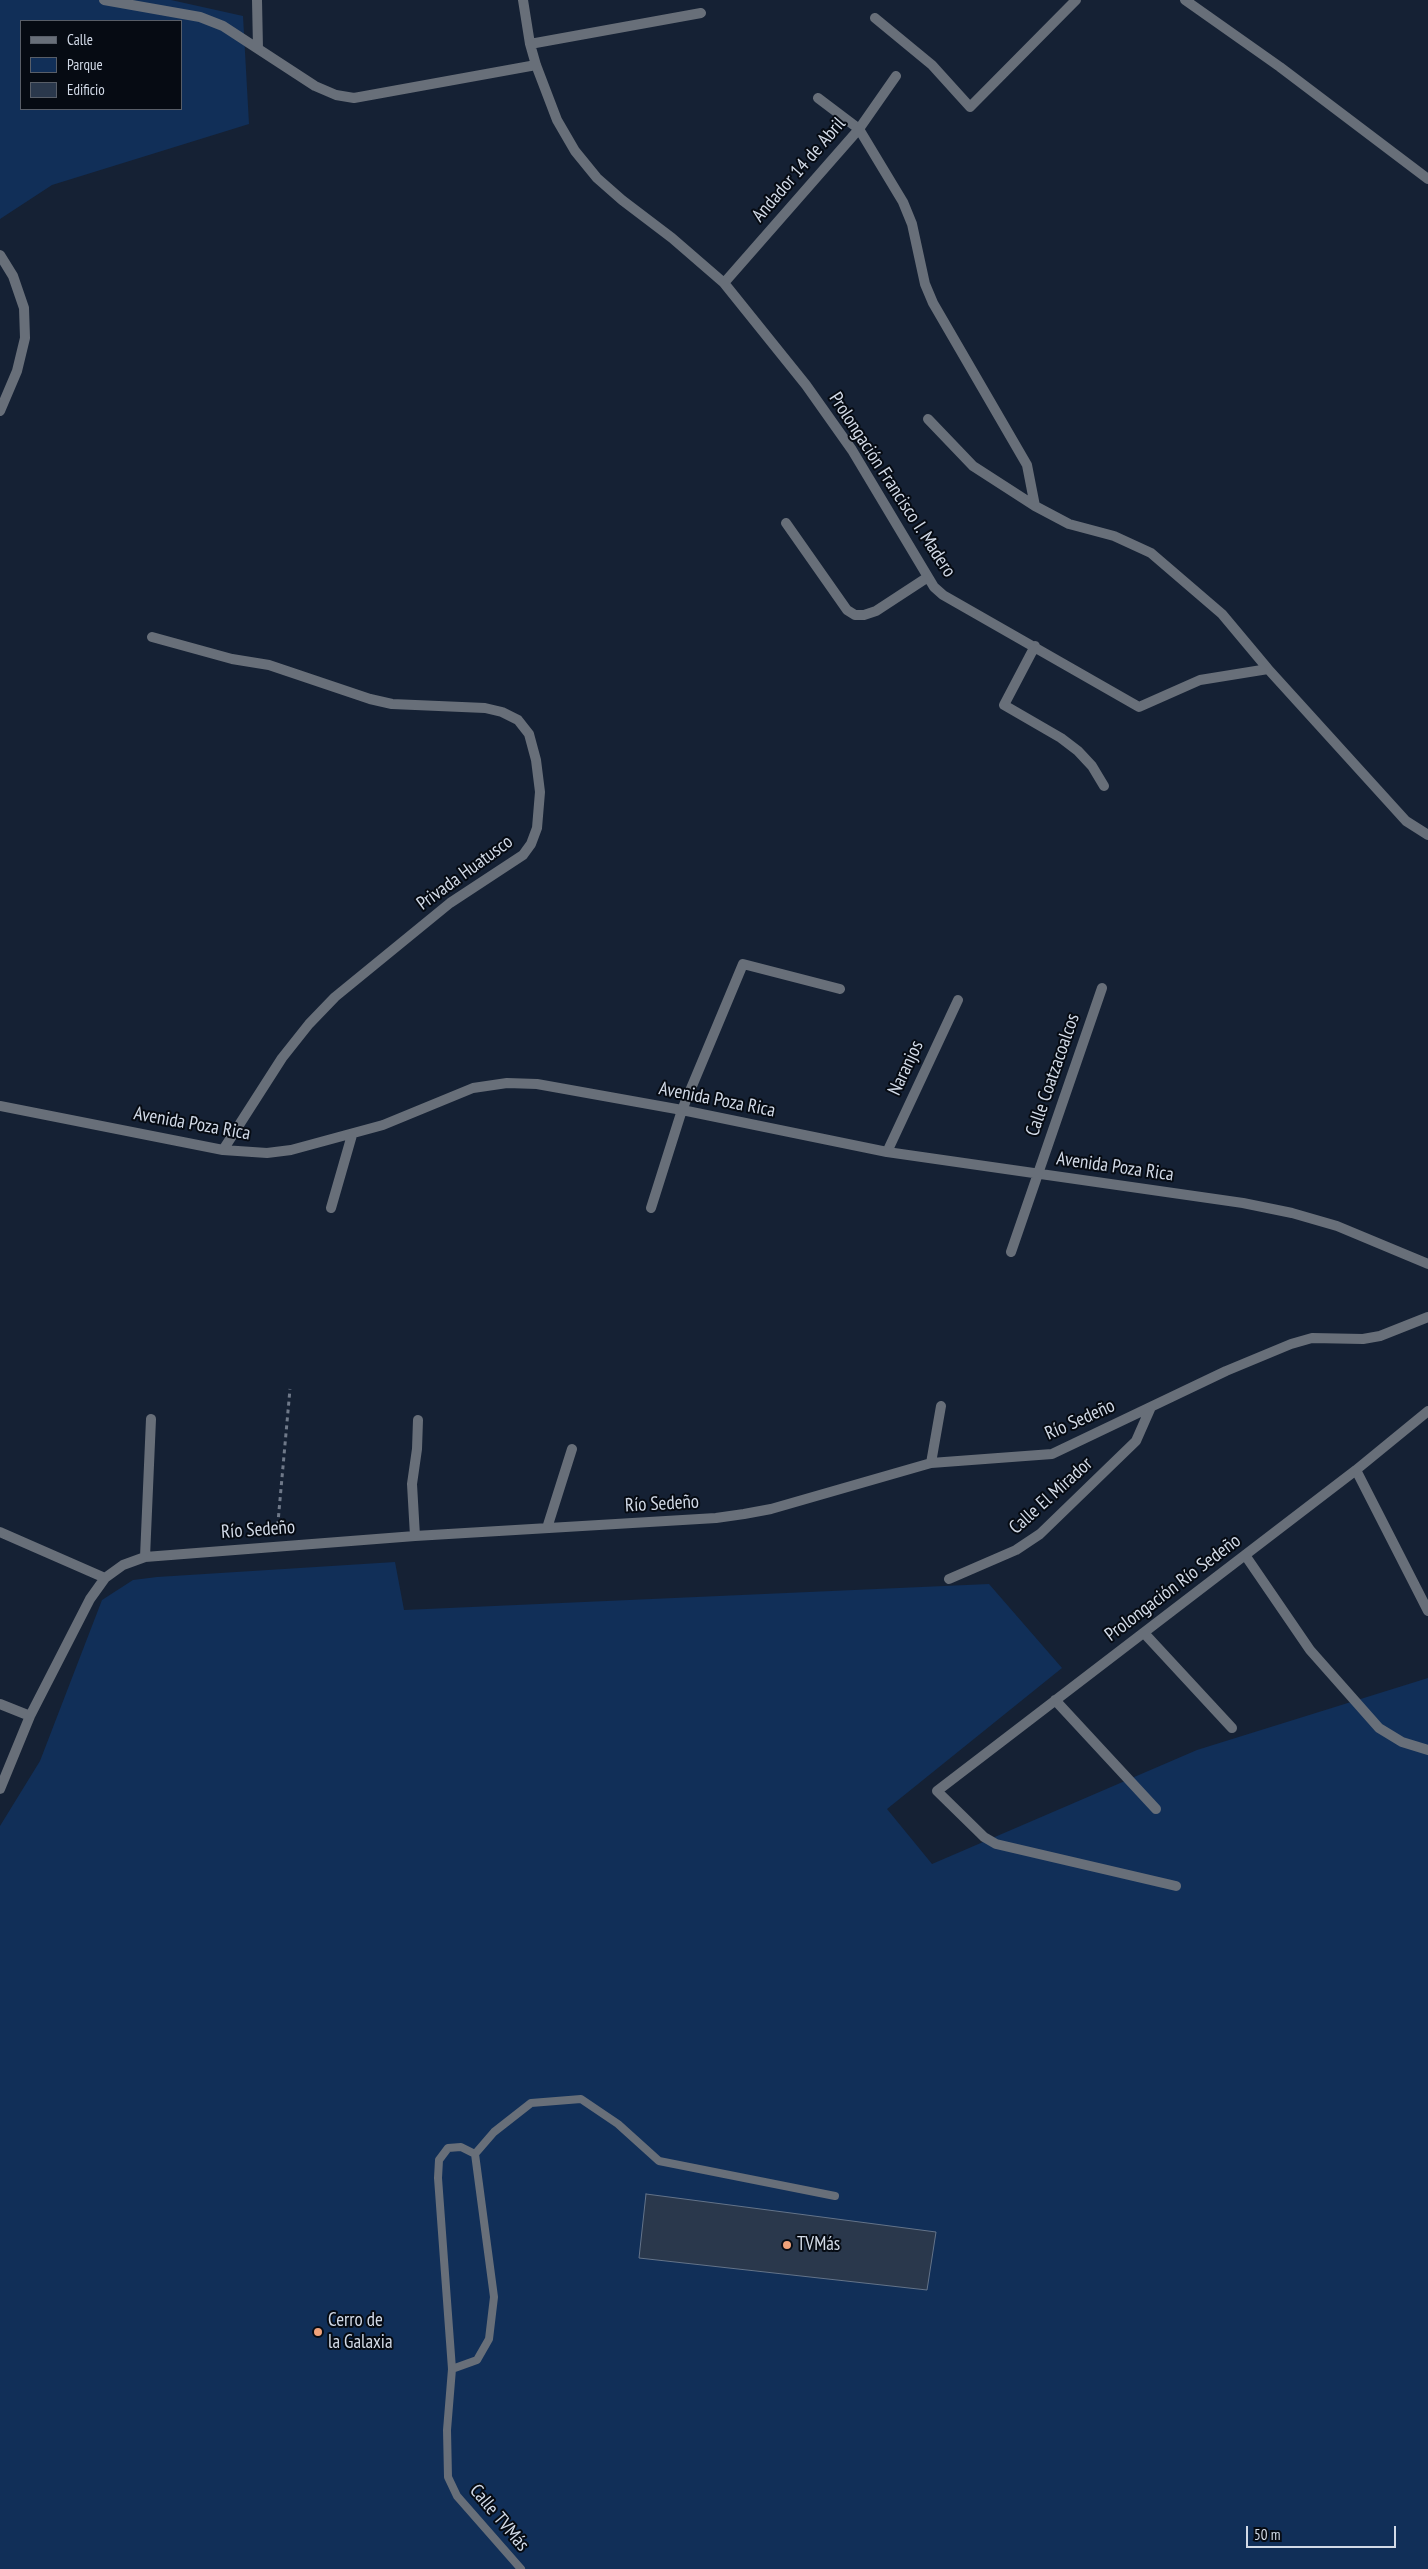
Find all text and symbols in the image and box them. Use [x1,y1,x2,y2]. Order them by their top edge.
legend [20,20,182,110]
text: Calle [67,30,93,49]
text: Parque [67,55,103,74]
text: Edificio [67,80,105,99]
street label: Andador 14 de Abril [747,113,851,227]
street label: Prolongación Francisco I. Madero [824,388,960,582]
street label: Privada Huatusco [413,831,517,915]
street label: Calle Coatzacoalcos [1021,1011,1085,1139]
street label: Naranjos [883,1037,929,1099]
street label: Avenida Poza Rica [657,1078,777,1122]
street label: Avenida Poza Rica [132,1103,252,1145]
street label: Avenida Poza Rica [1055,1147,1175,1187]
street label: Río Sedeño [1042,1395,1118,1445]
street label: Calle El Mirador [1005,1453,1097,1539]
street label: Río Sedeño [624,1491,700,1517]
street label: Río Sedeño [220,1516,296,1544]
street label: Prolongación Río Sedeño [1101,1530,1245,1646]
place label: TVMás [797,2234,840,2256]
marker: TVMás [781,2239,793,2251]
place label: Cerro de la Galaxia [328,2310,393,2354]
marker: Cerro de la Galaxia [312,2326,324,2338]
street label: Calle TVMás [465,2480,533,2556]
scale bar [1248,2516,1398,2548]
text: 50 m [1254,2525,1280,2544]

